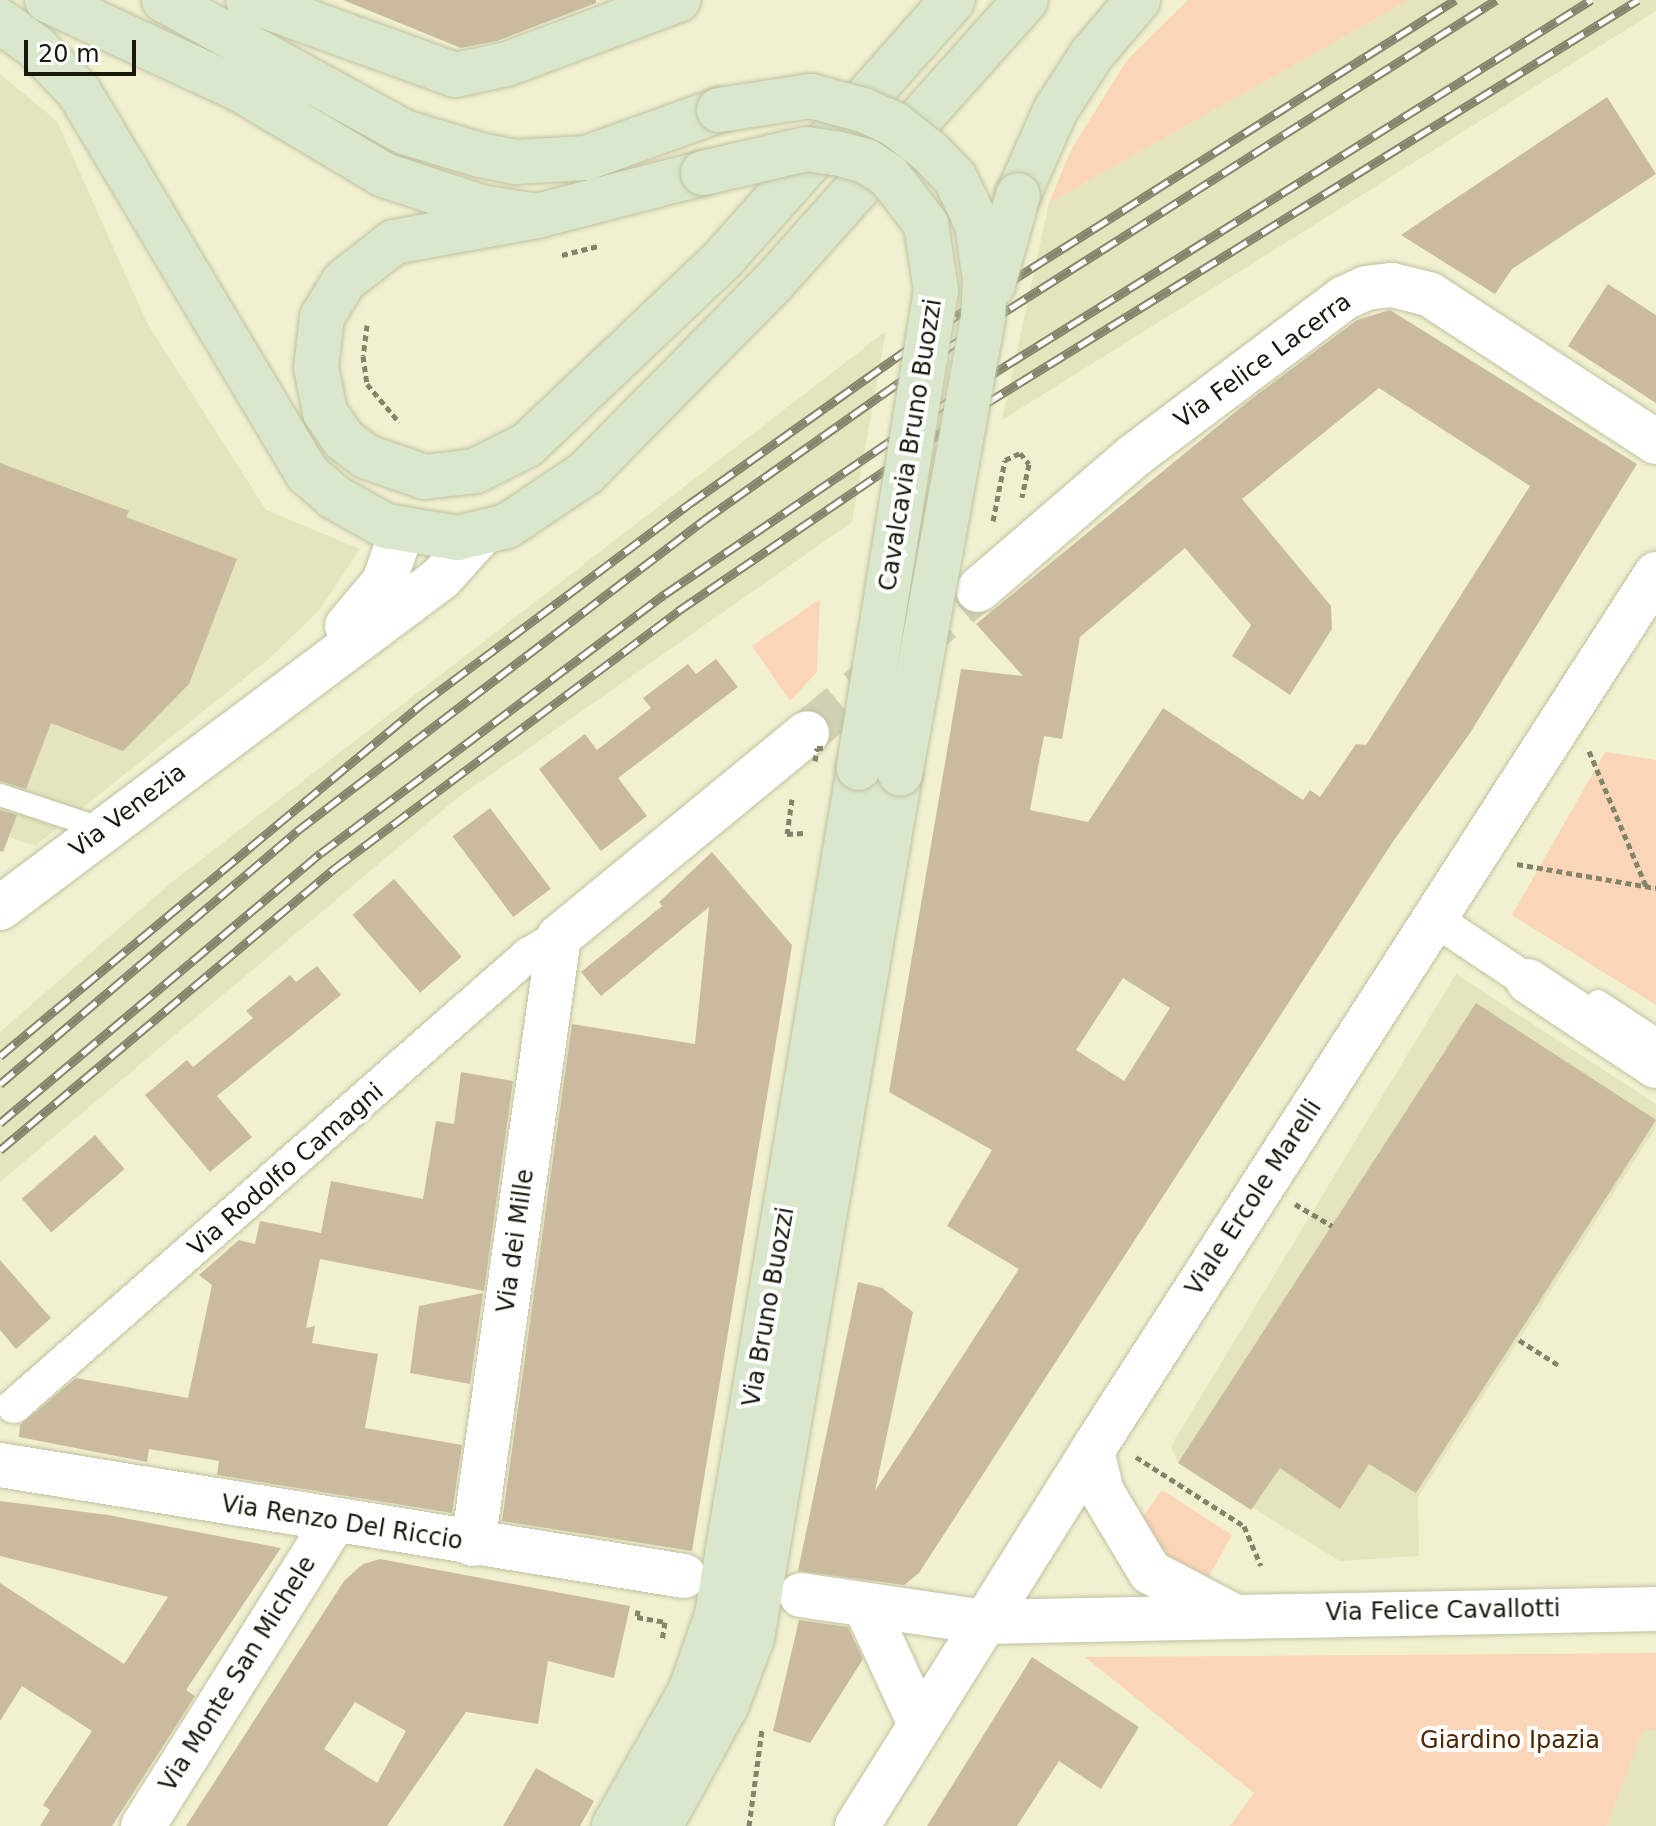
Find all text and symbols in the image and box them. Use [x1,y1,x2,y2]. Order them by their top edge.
scale bar [28,24,140,74]
text: 20 m [38,40,100,68]
street label: Via Felice Lacerra [1169,287,1357,435]
street label: Cavalcavia Bruno Buozzi [874,297,948,593]
street label: Via Venezia [64,758,192,864]
street label: Via Rodolfo Camagni [183,1077,389,1263]
street label: Viale Ercole Marelli [1180,1095,1328,1301]
street label: Via dei Mille [492,1167,540,1315]
street label: Via Bruno Buozzi [737,1205,801,1409]
street label: Via Renzo Del Riccio [219,1490,465,1556]
street label: Via Monte San Michele [154,1551,322,1797]
street label: Via Felice Cavallotti [1325,1595,1561,1627]
park label: Giardino Ipazia [1420,1727,1600,1755]

